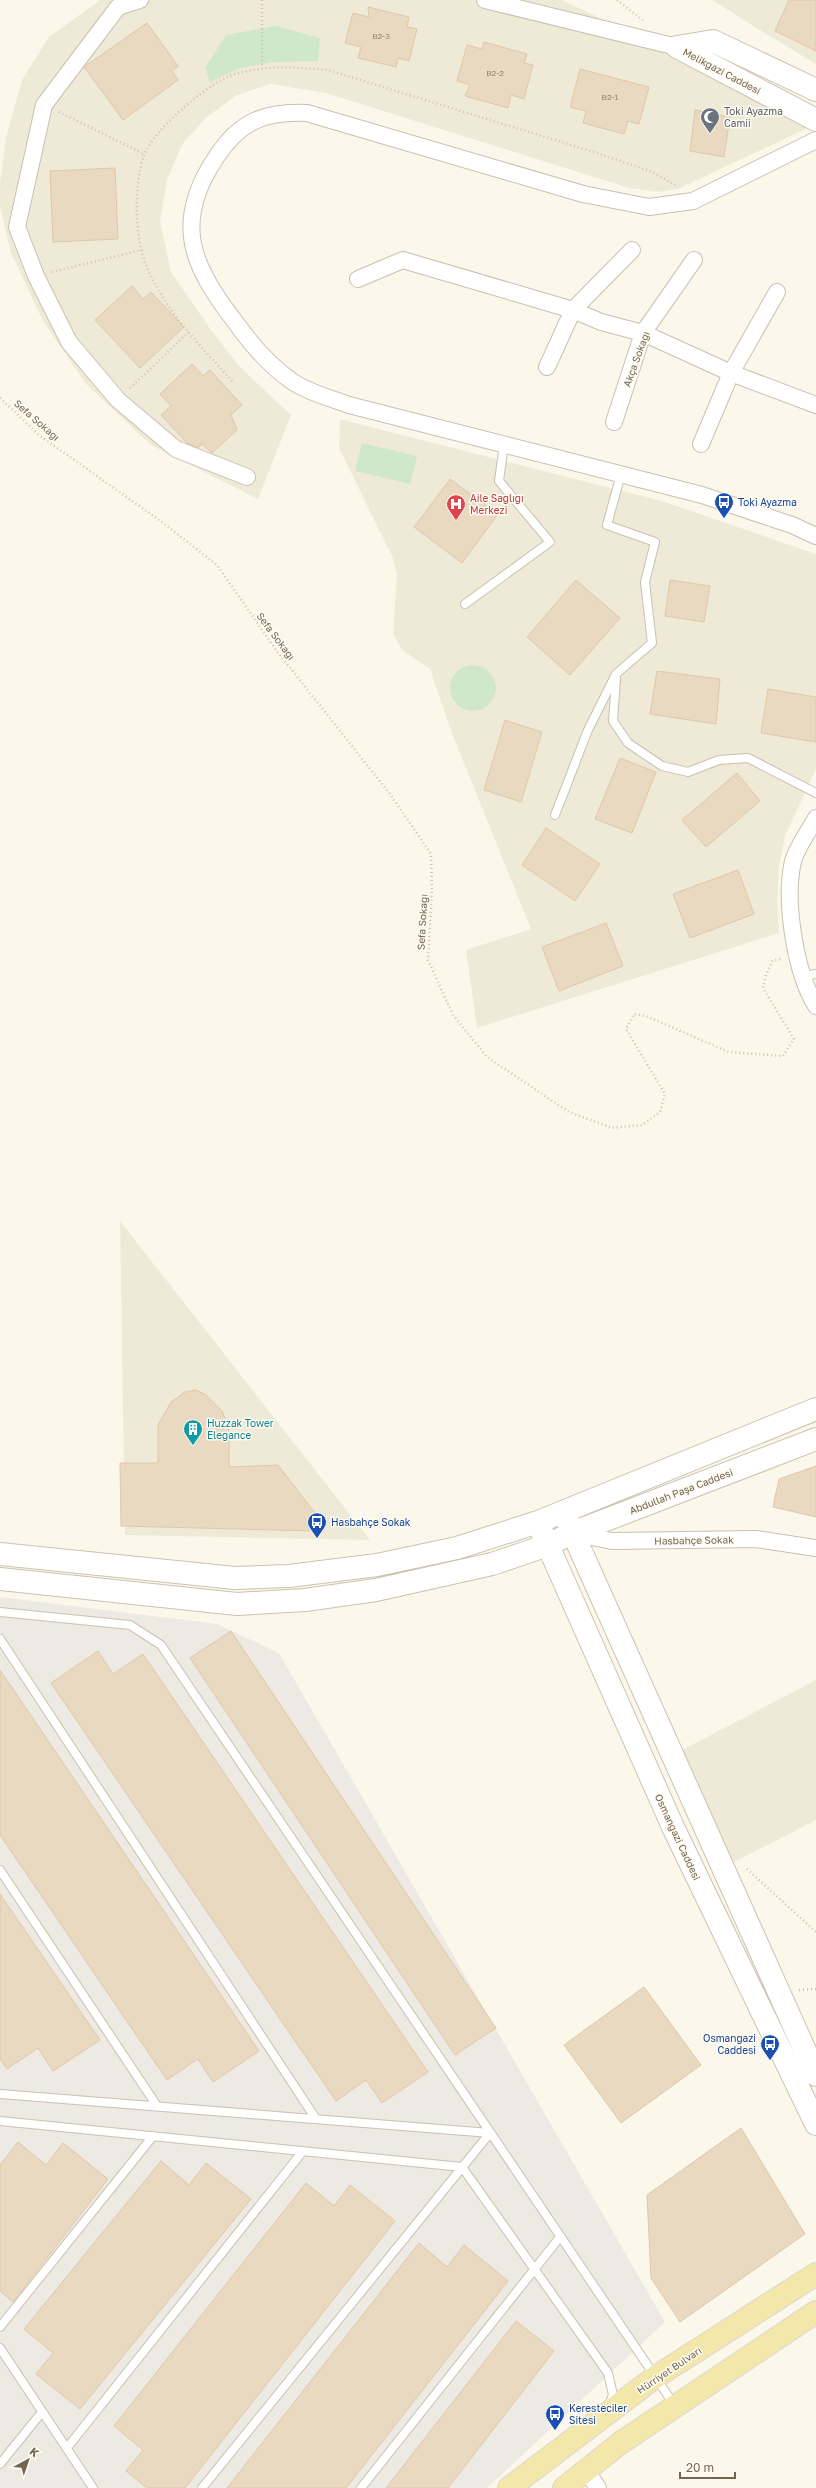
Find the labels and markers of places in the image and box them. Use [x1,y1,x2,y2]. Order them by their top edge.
place label: Toki Ayazma Camii [724,105,783,129]
mosque icon: Toki Ayazma Camii [699,106,721,134]
bus stop icon: Toki Ayazma [713,491,735,519]
place label: Aile Sağlığı Merkezi [470,492,524,516]
hospital icon: Aile Sağlığı Merkezi [445,493,467,521]
place label: Toki Ayazma [738,496,797,508]
place label: Huzzak Tower Elegance [207,1417,274,1441]
building icon: Huzzak Tower Elegance [182,1418,204,1446]
bus stop icon: Hasbahçe Sokak [306,1511,328,1539]
place label: Hasbahçe Sokak [331,1516,411,1528]
place label: Osmangazi̇ Caddesi̇ [703,2032,756,2056]
bus stop icon: Osmangazi̇ Caddesi̇ [759,2033,781,2061]
place label: Keresteciler Sitesi [569,2402,627,2426]
bus stop icon: Keresteciler Sitesi [544,2403,566,2431]

